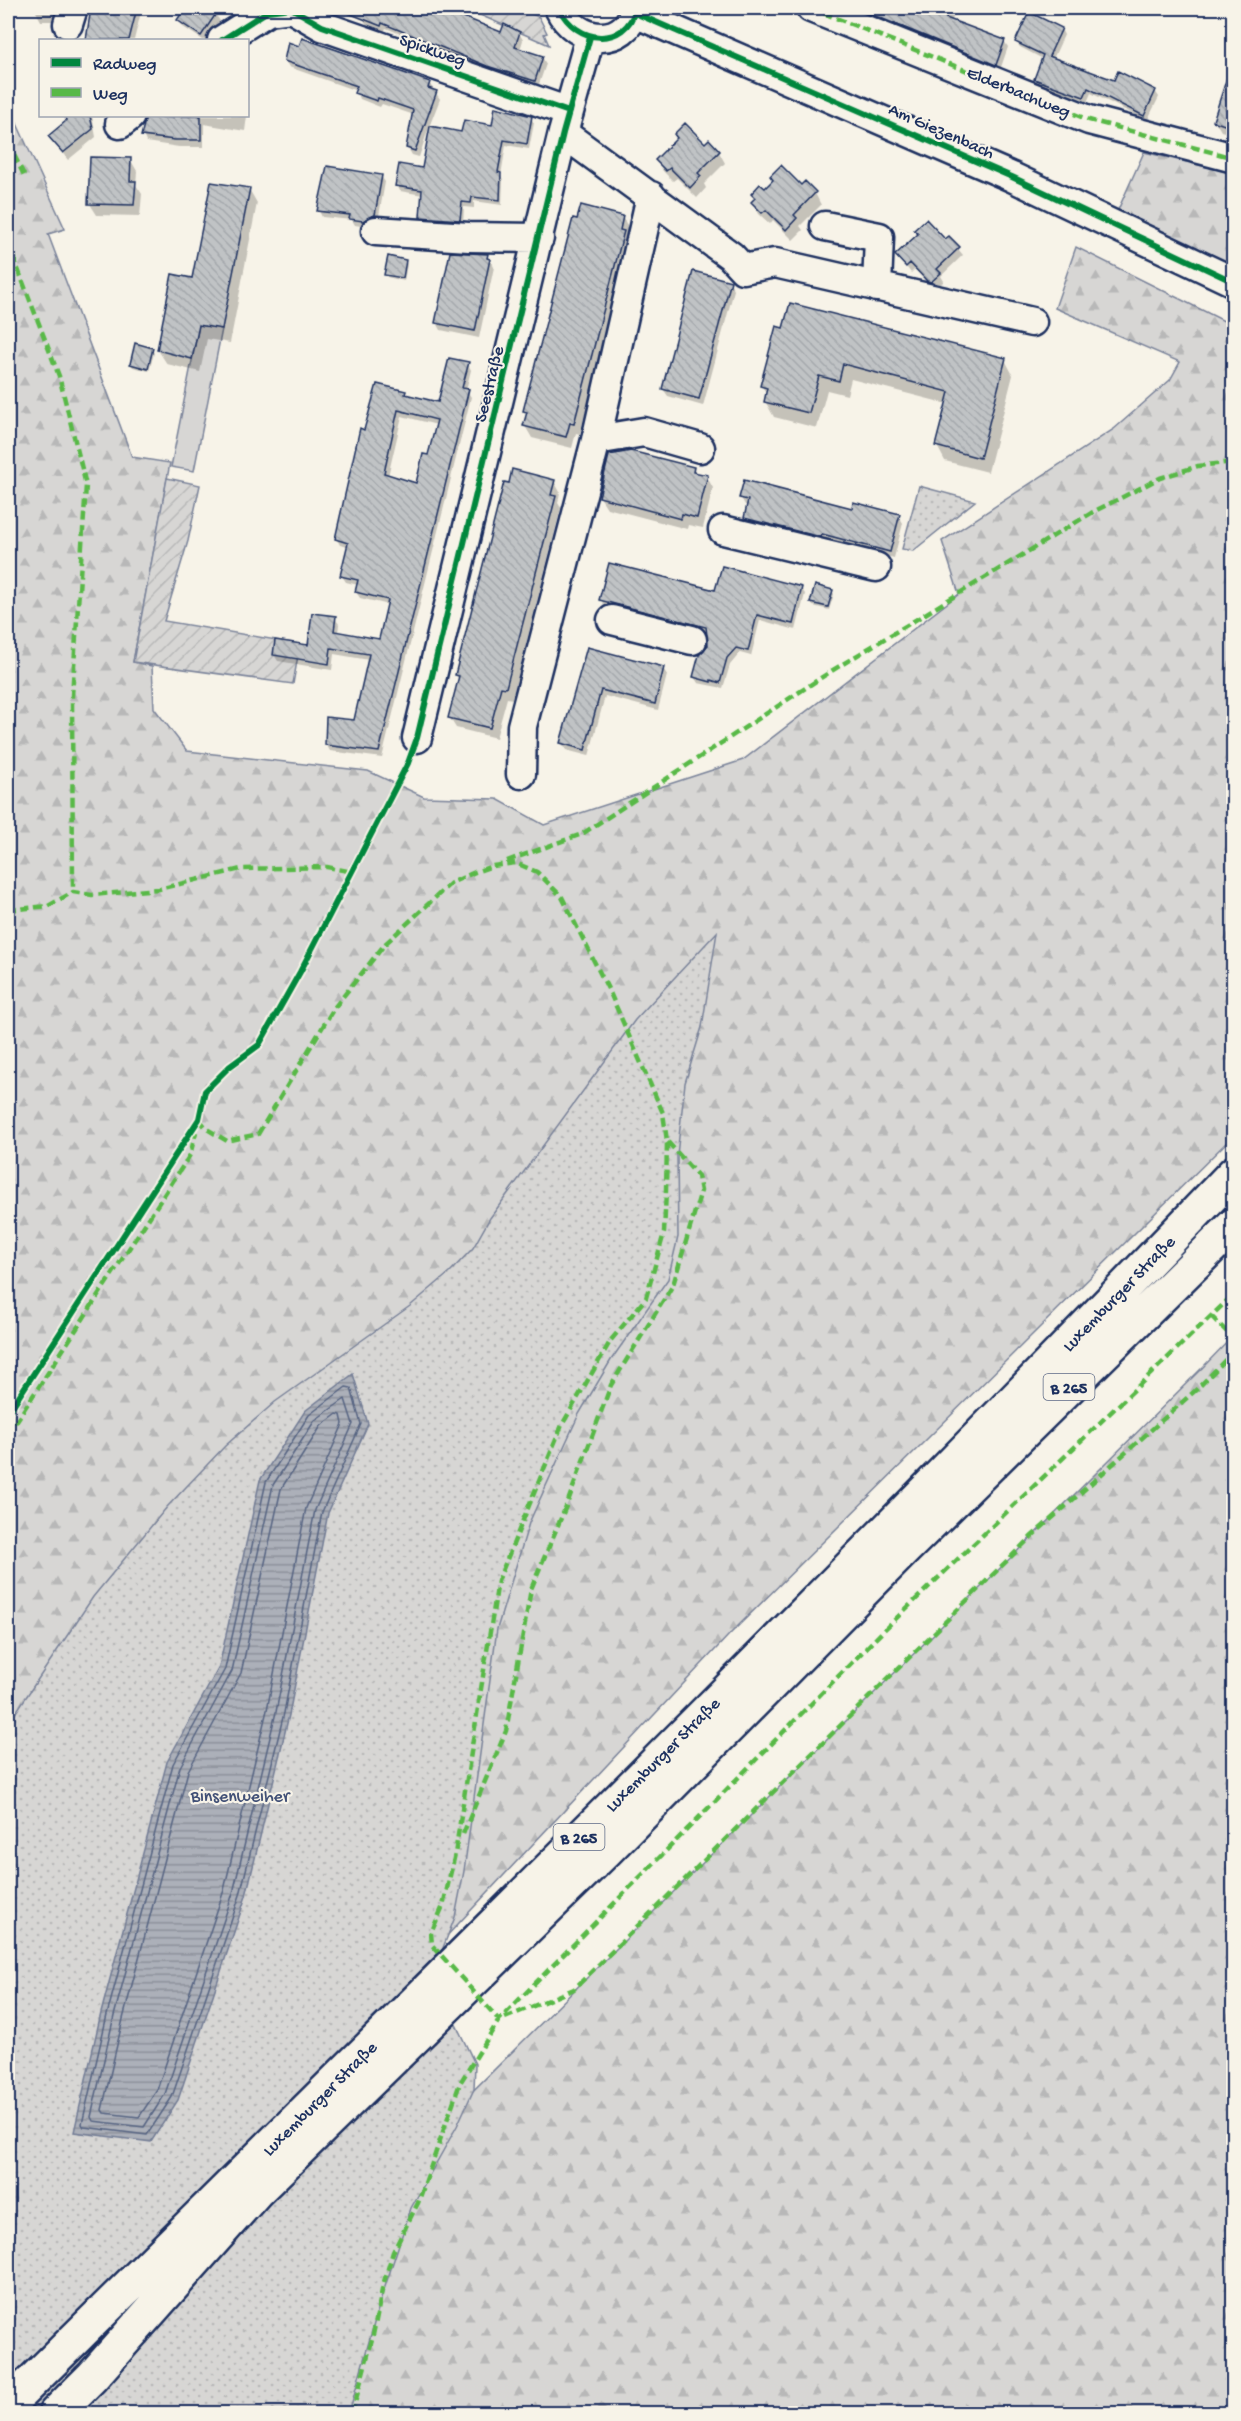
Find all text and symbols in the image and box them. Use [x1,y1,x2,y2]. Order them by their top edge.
street label: Spickweg [396,30,468,72]
legend [39,39,249,117]
text: Radweg [93,55,156,76]
street label: Elderbachweg [963,63,1073,124]
text: Weg [93,85,128,106]
street label: Am Giezenbach [885,100,997,165]
street label: Seestraße [471,344,510,425]
street label: Luxemburger Straße [1059,1232,1181,1357]
road number: B 265 [1044,1374,1094,1400]
street label: Luxemburger Straße [602,1694,726,1817]
park label: Binsenweiher [190,1787,291,1808]
road number: B 265 [554,1824,604,1850]
street label: Luxemburger Straße [259,2038,383,2161]

